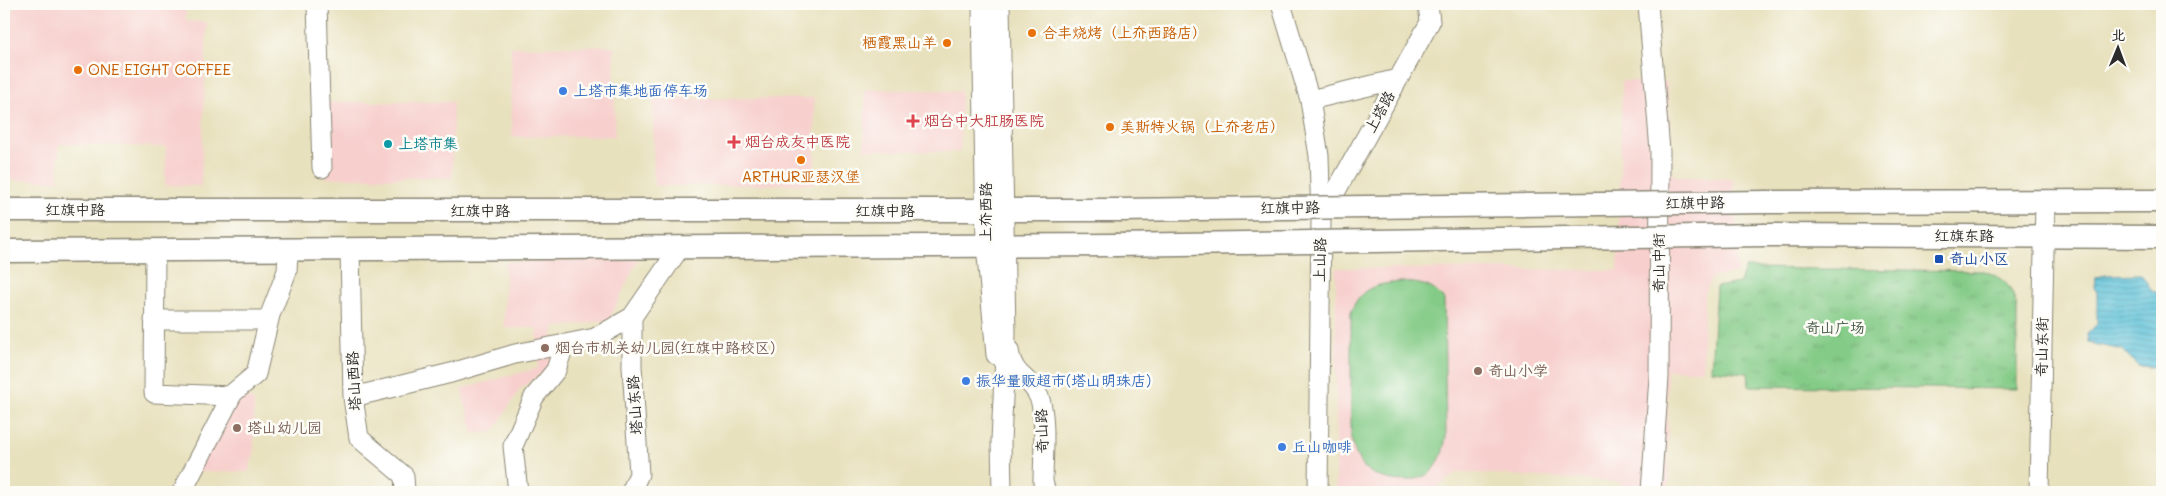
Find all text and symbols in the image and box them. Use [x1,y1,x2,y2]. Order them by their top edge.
place label: 合丰烧烤（上夼西路店） [1042,22,1207,42]
north arrow [2094,22,2144,72]
text: 北 [2111,25,2125,44]
marker: 合丰烧烤（上夼西路店） [1026,27,1038,39]
place label: 栖霞黑山羊 [862,32,937,52]
marker: 栖霞黑山羊 [941,37,953,49]
place label: ONE EIGHT COFFEE [88,59,231,79]
marker: ONE EIGHT COFFEE [72,64,84,76]
place label: 上塔市集地面停车场 [573,80,708,100]
marker: 上塔市集地面停车场 [557,85,569,97]
street label: 上塔路 [1359,87,1399,136]
place label: 烟台中大肛肠医院 [924,110,1044,130]
marker: 烟台中大肛肠医院 [906,114,920,128]
place label: 美斯特火锅（上夼老店） [1120,116,1285,136]
marker: 美斯特火锅（上夼老店） [1104,121,1116,133]
place label: 烟台成友中医院 [745,131,850,151]
place label: 上塔市集 [398,133,458,153]
marker: 烟台成友中医院 [727,135,741,149]
marker: 上塔市集 [382,138,394,150]
marker: ARTHUR亚瑟汉堡 [795,154,807,166]
place label: ARTHUR亚瑟汉堡 [742,166,860,186]
street label: 上夼西路 [975,182,995,242]
street label: 红旗中路 [1665,191,1725,213]
street label: 红旗中路 [1260,196,1320,218]
street label: 红旗中路 [45,199,105,219]
street label: 红旗中路 [450,200,510,220]
street label: 红旗中路 [855,200,915,220]
street label: 红旗东路 [1934,225,1994,245]
street label: 奇山中街 [1648,233,1668,293]
street label: 上山路 [1309,237,1329,283]
place label: 奇山小区 [1949,248,2009,268]
marker: 奇山小区 [1933,253,1945,265]
park label: 奇山广场 [1805,317,1865,337]
street label: 奇山东街 [2030,317,2052,377]
place label: 烟台市机关幼儿园(红旗中路校区) [555,337,775,357]
marker: 烟台市机关幼儿园(红旗中路校区) [539,342,551,354]
street label: 塔山西路 [341,351,365,412]
place label: 奇山小学 [1488,360,1548,380]
marker: 奇山小学 [1472,365,1484,377]
place label: 振华量贩超市(塔山明珠店) [976,370,1151,390]
street label: 塔山东路 [622,374,646,436]
marker: 振华量贩超市(塔山明珠店) [960,375,972,387]
street label: 奇山路 [1030,408,1052,454]
place label: 塔山幼儿园 [247,417,322,437]
marker: 塔山幼儿园 [231,422,243,434]
place label: 丘山咖啡 [1292,436,1352,456]
marker: 丘山咖啡 [1276,441,1288,453]

